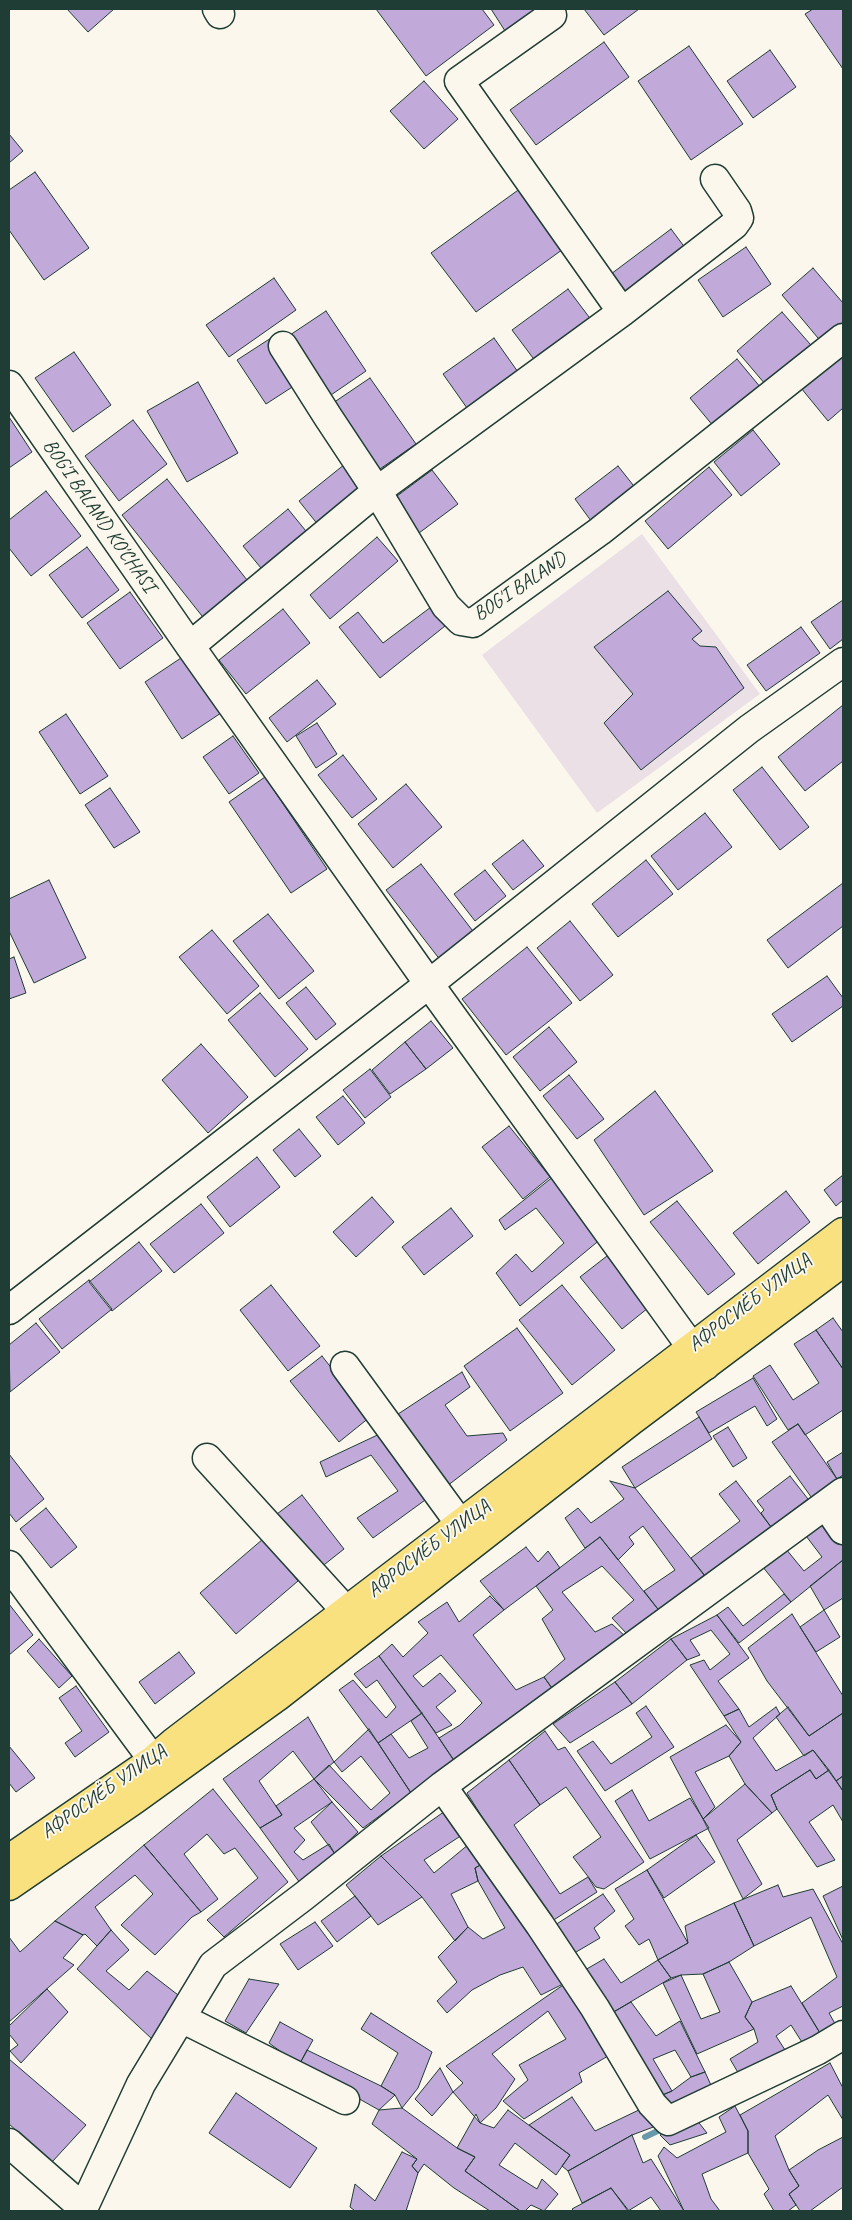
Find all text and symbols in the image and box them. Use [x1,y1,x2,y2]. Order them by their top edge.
street label: BOG'I BALAND KO'CHASI [37,435,161,597]
street label: BOG'I BALAND [469,547,571,627]
street label: АФРОСИЁБ УЛИЦА [684,1249,816,1357]
street label: АФРОСИЁБ УЛИЦА [363,1495,495,1603]
street label: АФРОСИЁБ УЛИЦА [37,1740,171,1844]

